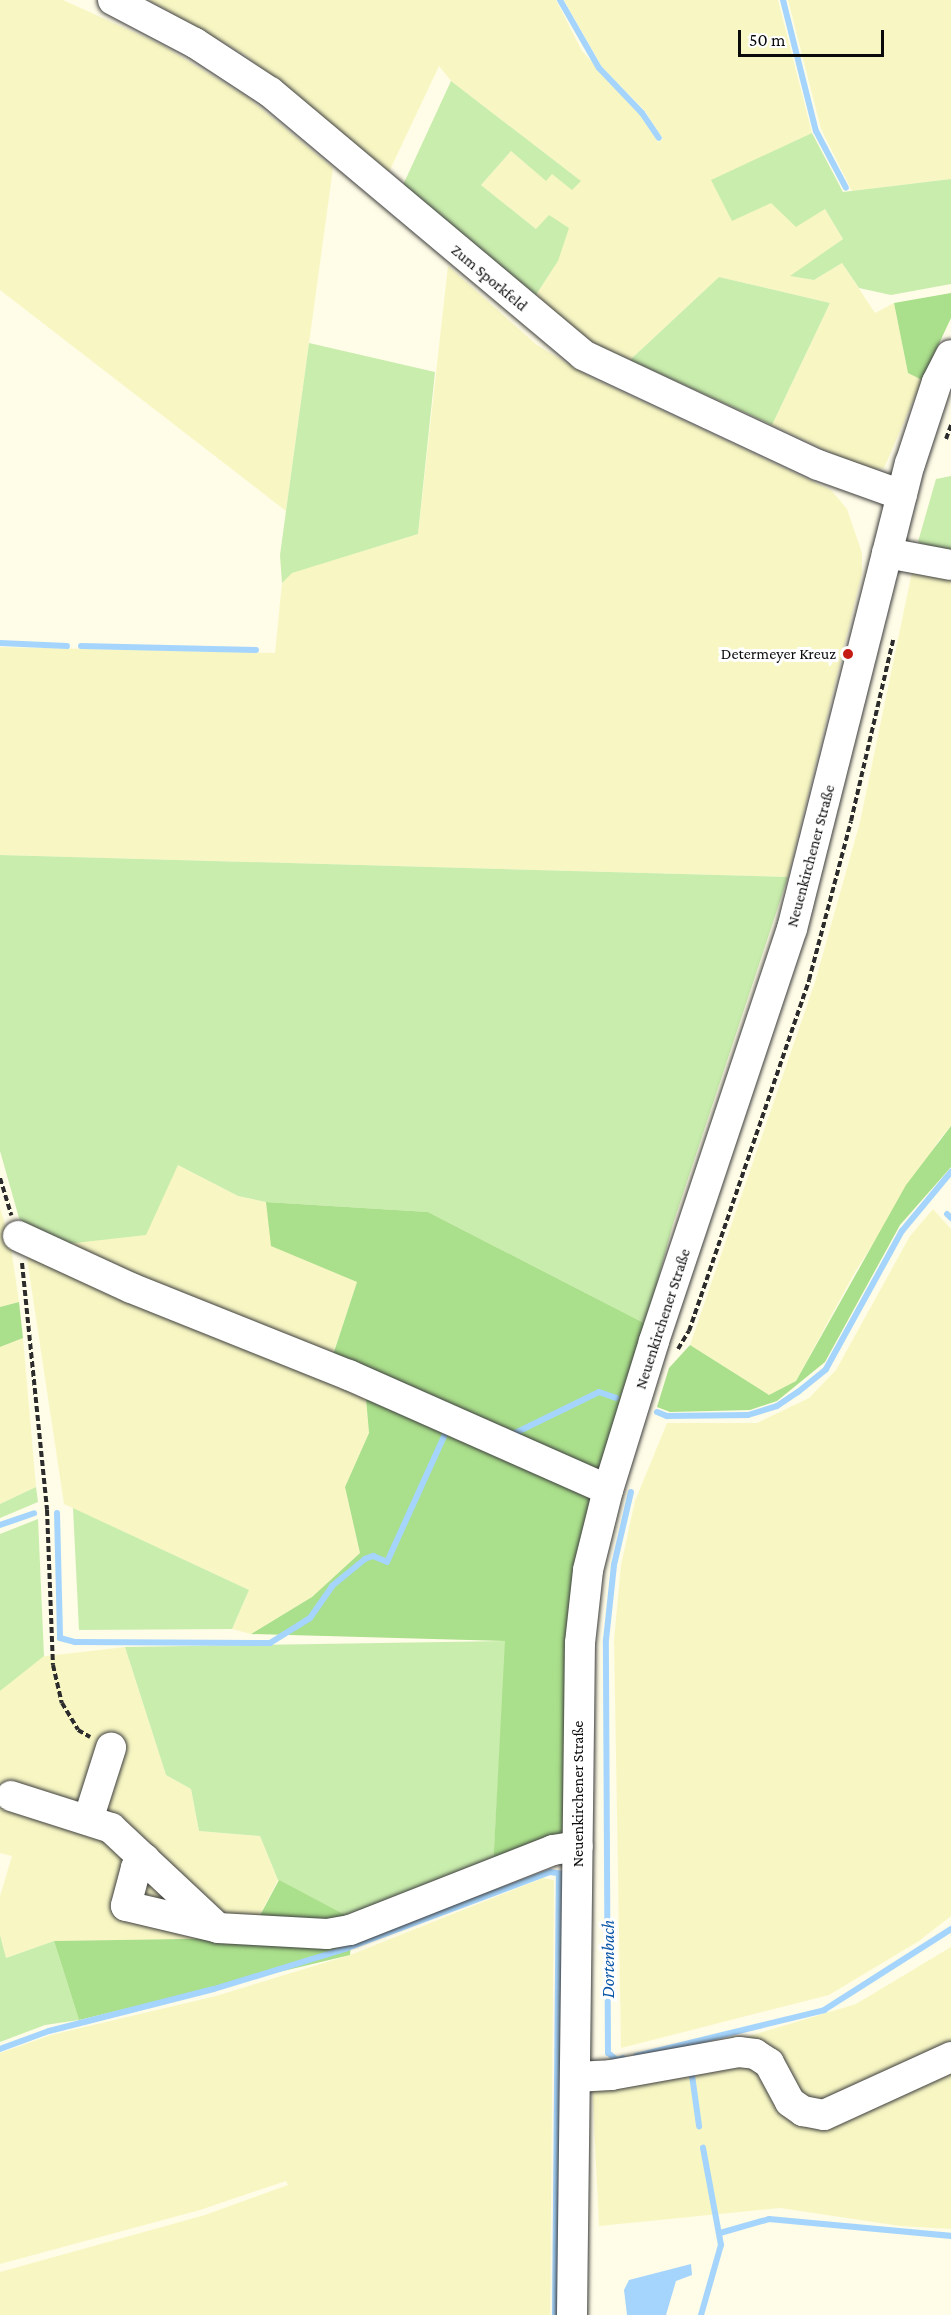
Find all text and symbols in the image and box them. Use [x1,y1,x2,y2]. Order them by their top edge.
scale bar [741,18,886,56]
text: 50 m [749,30,786,50]
street label: Zum Sporkfeld [447,240,531,316]
place label: Determeyer Kreuz [721,644,836,664]
marker: Determeyer Kreuz [841,647,855,661]
street label: Neuenkirchener Straße [783,783,839,929]
street label: Neuenkirchener Straße [631,1246,695,1392]
street label: Neuenkirchener Straße [568,1721,588,1867]
water label: Dortenbach [597,1920,619,1998]

